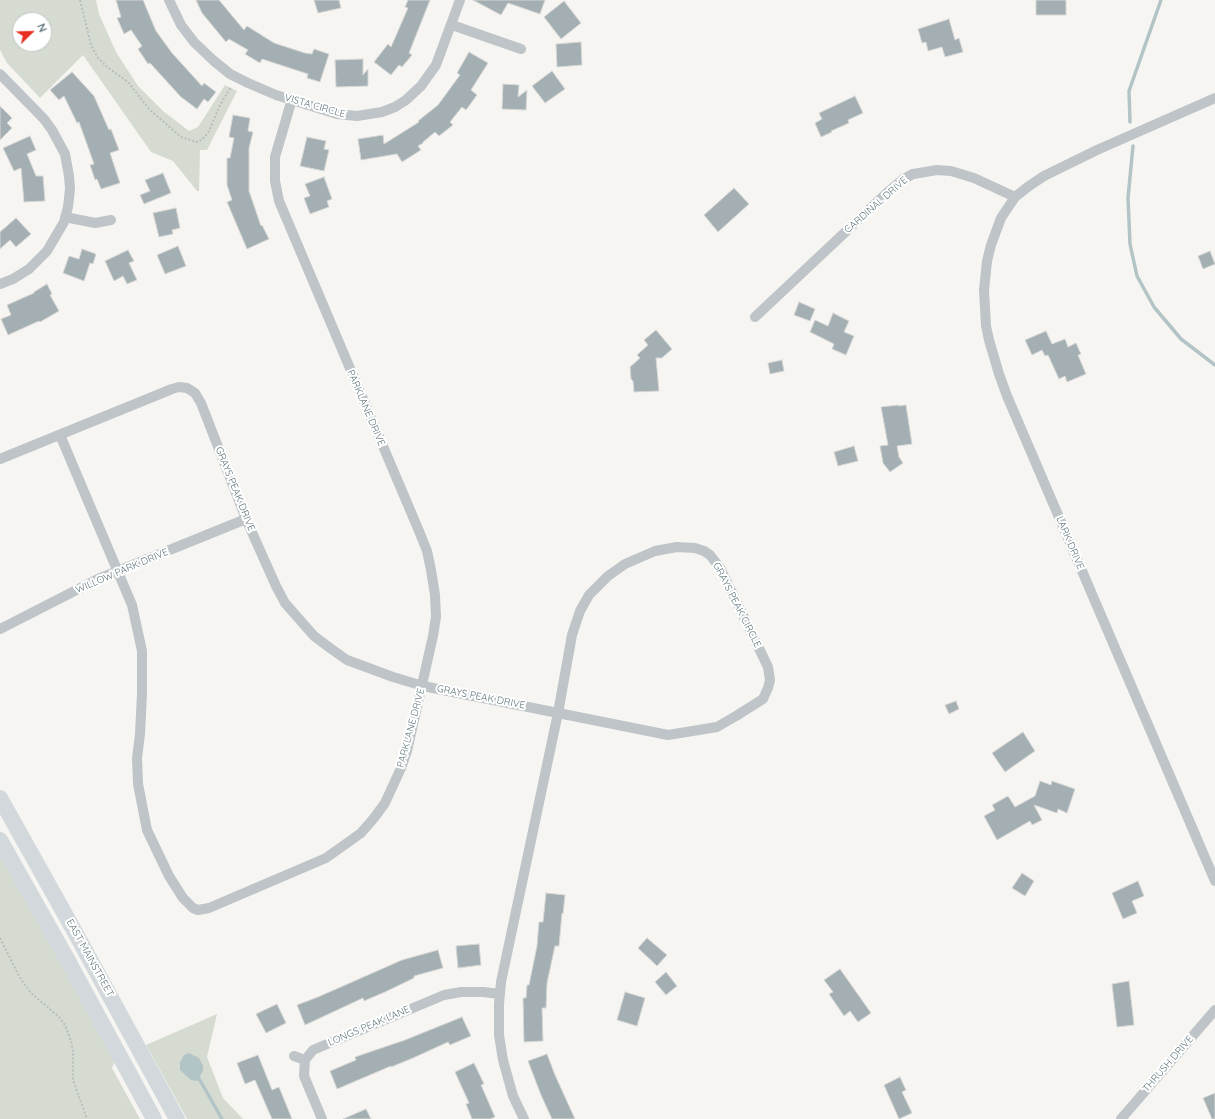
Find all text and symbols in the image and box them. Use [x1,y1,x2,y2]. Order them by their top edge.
north arrow [12,12,52,52]
text: N [34,21,50,34]
street label: VISTA CIRCLE [283,92,347,120]
street label: CARDINAL DRIVE [842,174,910,236]
street label: PARKLANE DRIVE [345,368,387,448]
street label: GRAYS PEAK DRIVE [213,445,257,533]
street label: LARK DRIVE [1053,515,1087,571]
street label: WILLOW PARK DRIVE [74,546,170,596]
street label: GRAYS PEAK CIRCLE [710,560,764,650]
street label: GRAYS PEAK DRIVE [436,683,526,711]
street label: PARKLANE DRIVE [395,687,427,769]
street label: EAST MAINSTREET [64,917,116,999]
street label: LONGS PEAK LANE [326,1003,412,1049]
street label: THRUSH DRIVE [1140,1033,1196,1095]

